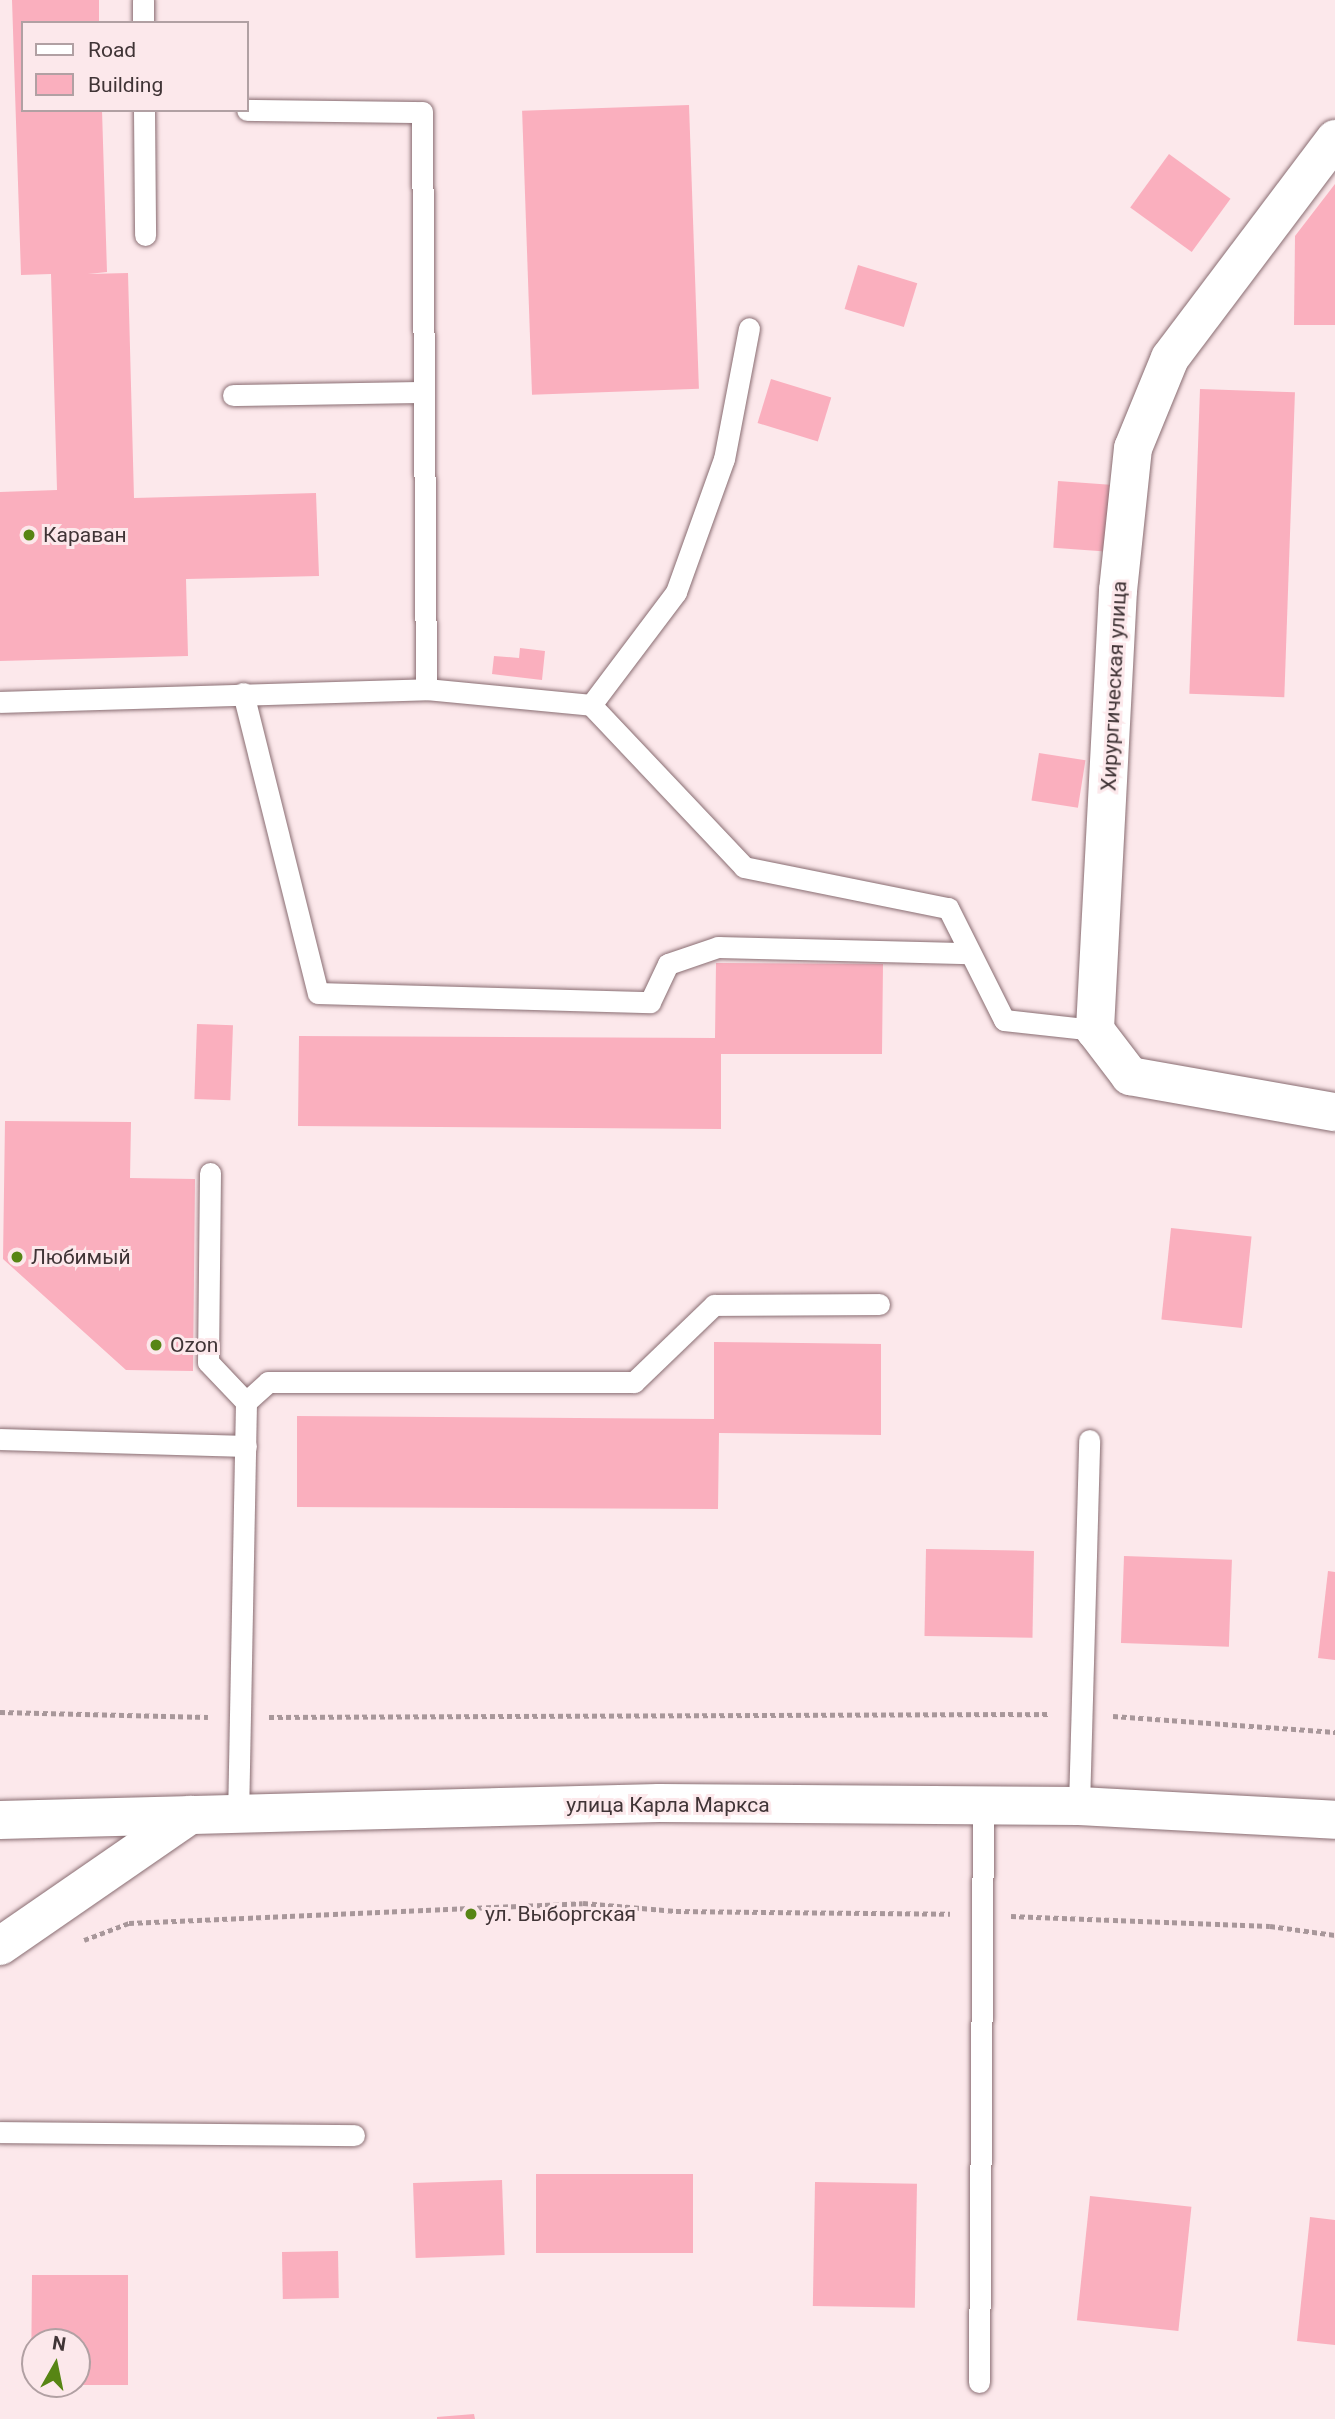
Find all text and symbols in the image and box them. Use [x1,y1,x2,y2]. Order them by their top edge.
legend [21,21,248,112]
text: Road [88,38,136,62]
text: Building [88,73,163,97]
place label: Караван [43,522,127,548]
marker: Караван [21,527,37,543]
street label: Хирургическая улица [1096,580,1132,792]
place label: Любимый [31,1244,131,1270]
marker: Любимый [9,1249,25,1265]
place label: Ozon [170,1332,218,1358]
marker: Ozon [148,1337,164,1353]
street label: улица Карла Маркса [566,1792,770,1818]
place label: ул. Выборгская [485,1901,636,1927]
marker: ул. Выборгская [463,1906,479,1922]
north arrow [21,2328,91,2398]
text: N [51,2331,67,2356]

